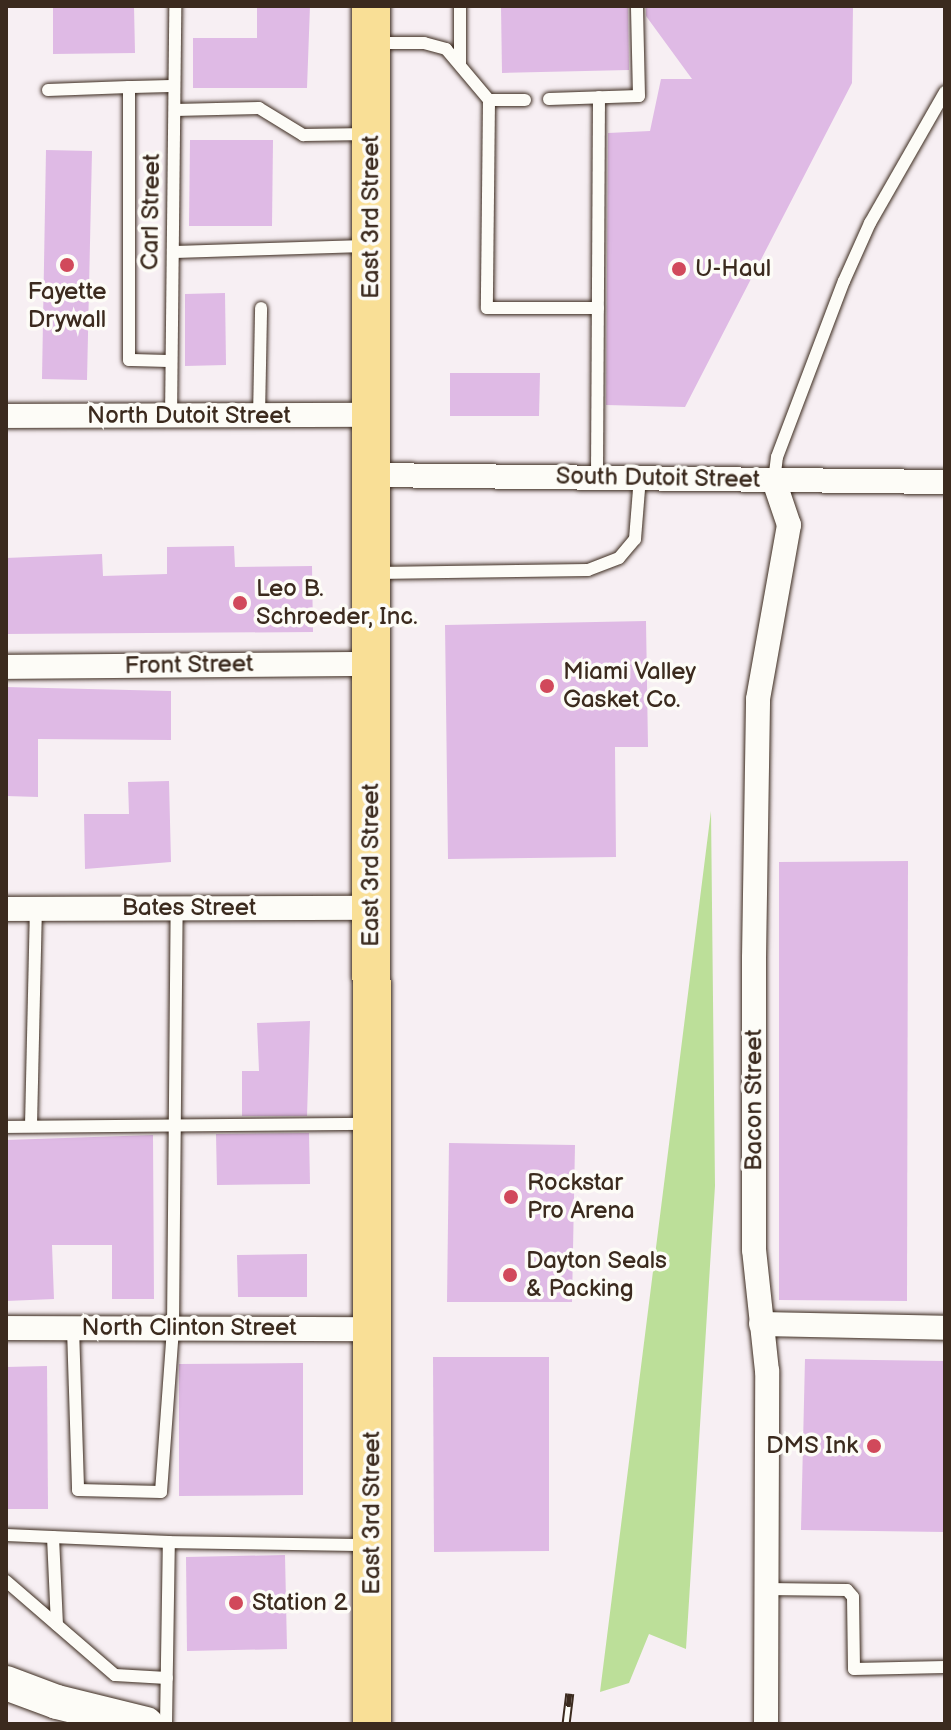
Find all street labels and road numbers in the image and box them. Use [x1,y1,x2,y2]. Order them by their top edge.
street label: East 3rd Street [357,135,385,299]
street label: Carl Street [136,153,166,271]
street label: North Dutoit Street [87,402,291,430]
street label: South Dutoit Street [555,462,761,494]
street label: Front Street [124,649,254,681]
street label: East 3rd Street [357,783,385,947]
street label: Bates Street [121,894,257,922]
street label: Bacon Street [740,1029,768,1171]
street label: North Clinton Street [81,1314,297,1342]
street label: East 3rd Street [358,1431,386,1595]

